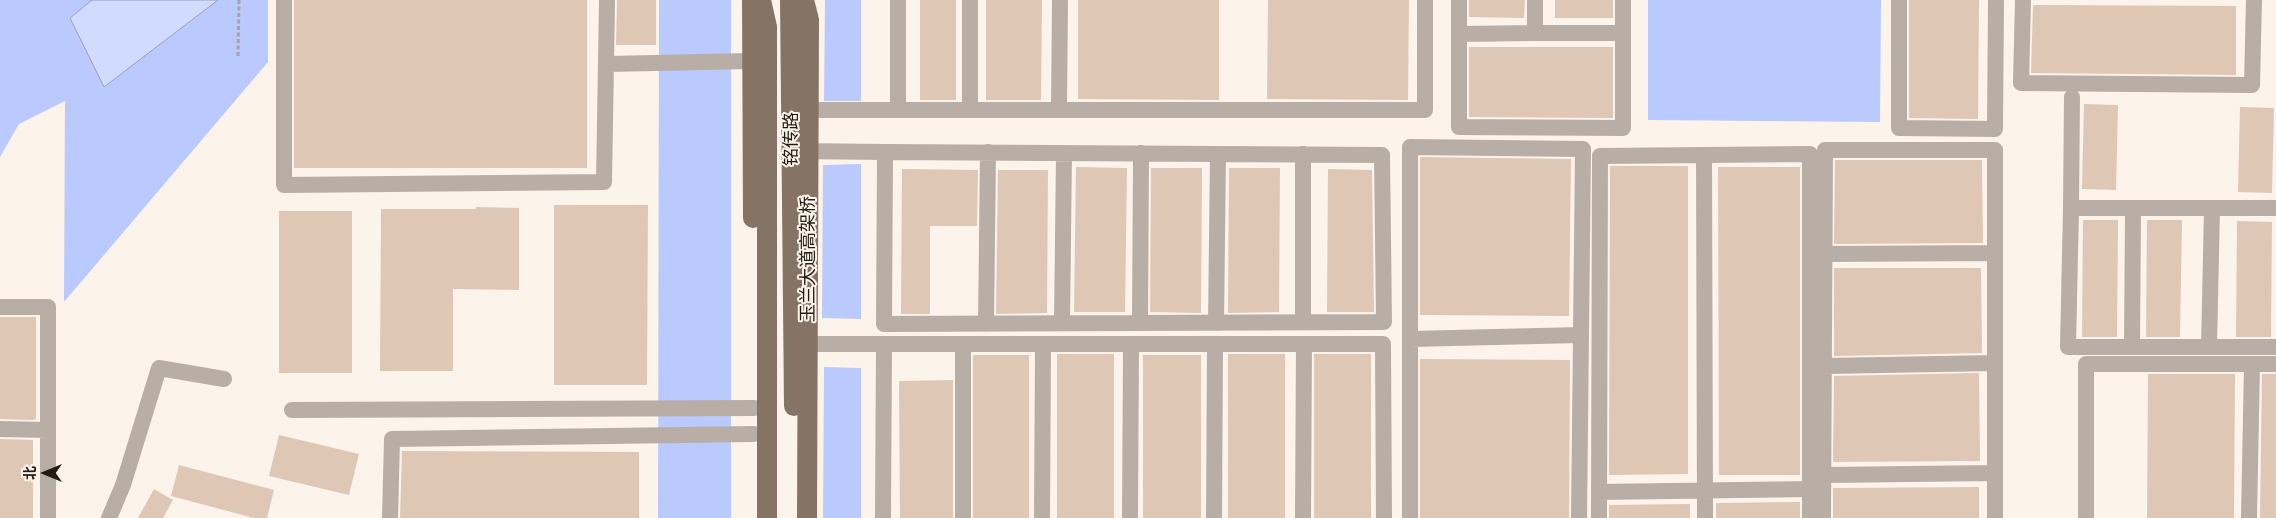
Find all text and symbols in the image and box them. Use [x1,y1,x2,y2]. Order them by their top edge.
street label: 铭传路 [780,112,802,166]
street label: 玉兰大道高架桥 [797,196,819,322]
north arrow [20,448,70,498]
text: 北 [21,466,38,480]

